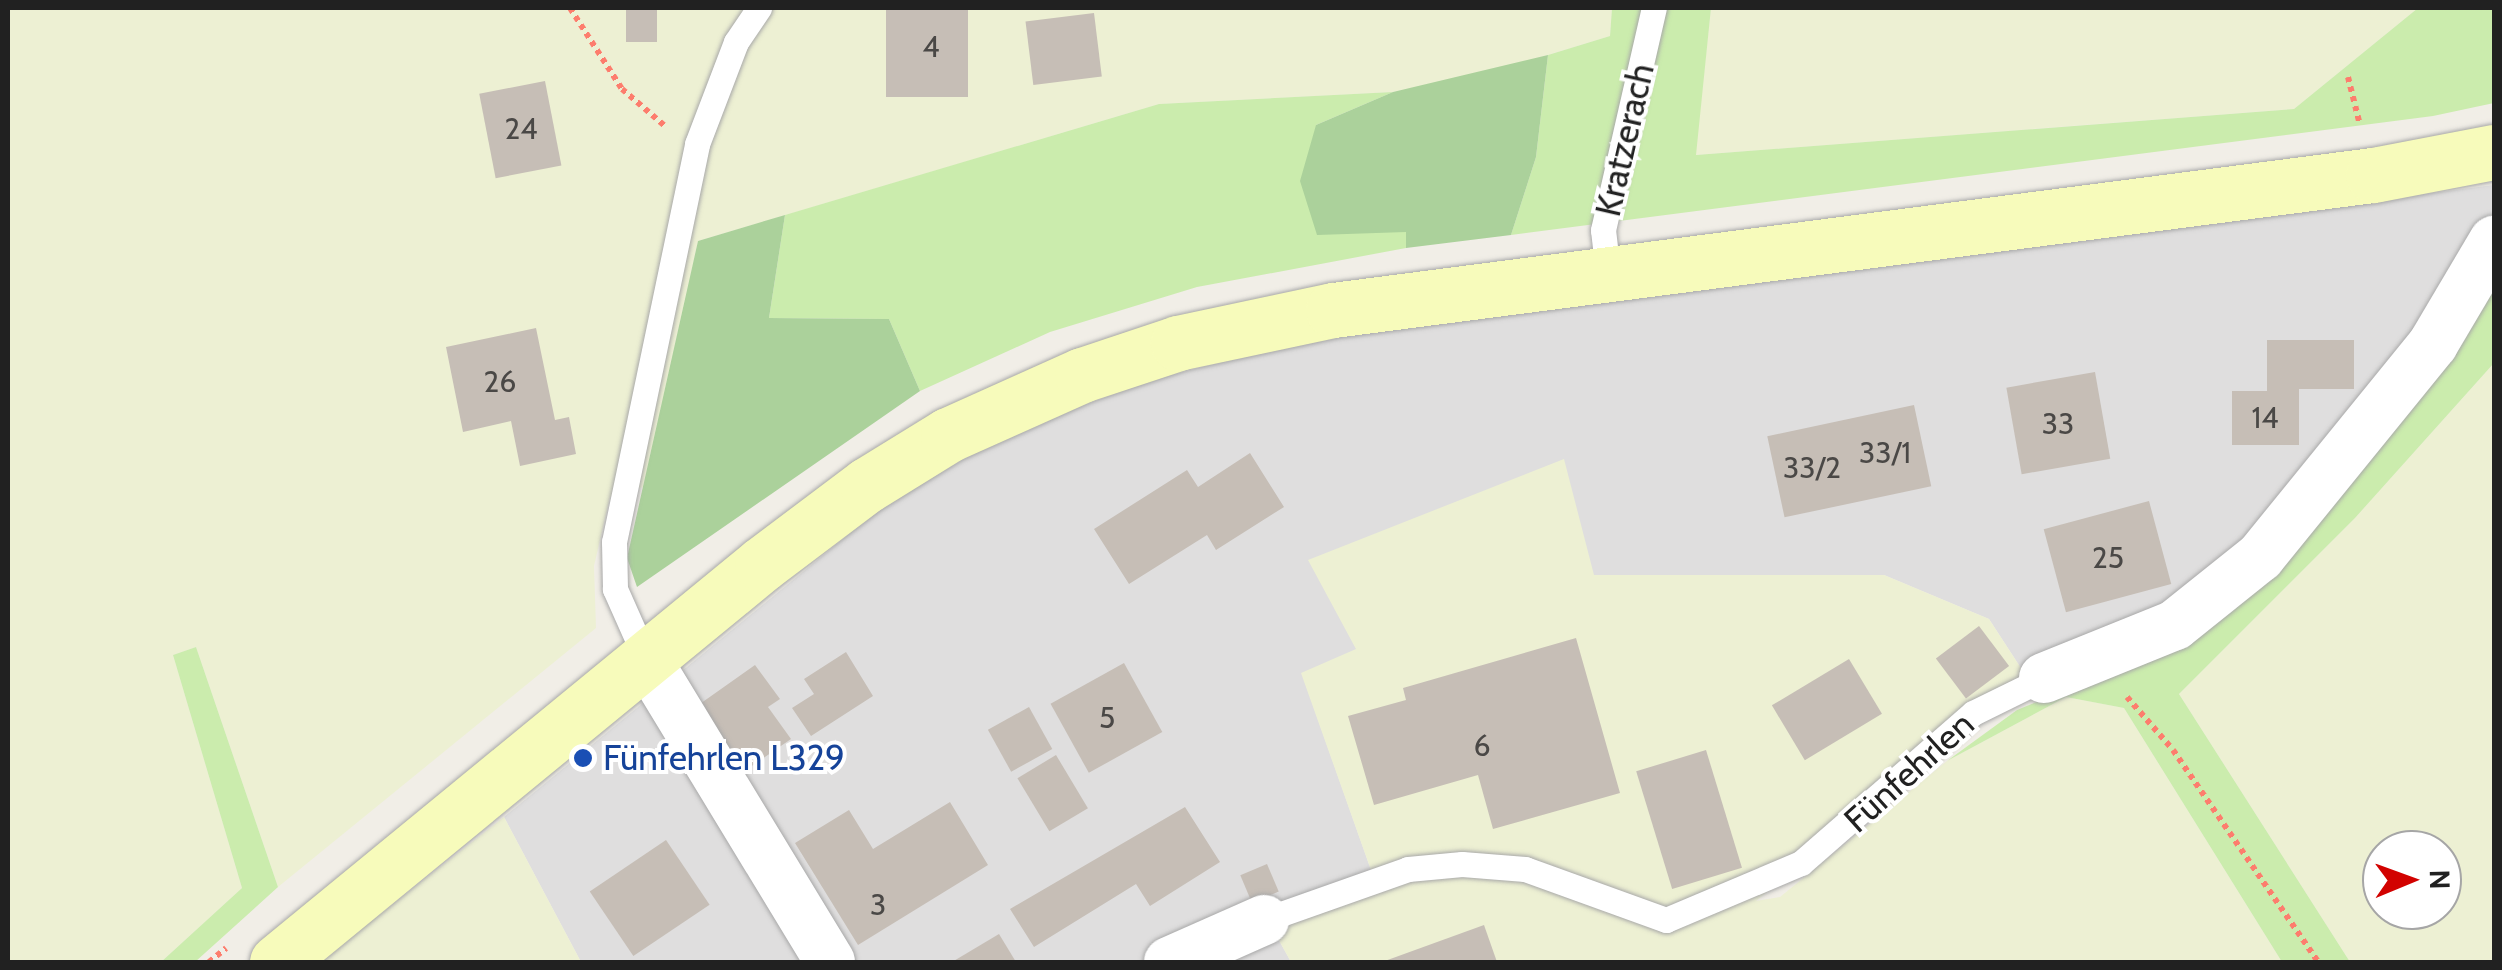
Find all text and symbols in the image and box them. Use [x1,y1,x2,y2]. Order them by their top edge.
house number: 4 [922,29,940,65]
street label: Kratzerach [1587,60,1663,220]
house number: 24 [504,111,538,147]
house number: 26 [484,364,516,400]
house number: 14 [2251,400,2279,436]
house number: 33 [2042,406,2074,442]
house number: 33/1 [1859,435,1911,471]
house number: 33/2 [1783,450,1841,486]
house number: 25 [2092,540,2124,576]
house number: 5 [1099,700,1115,736]
street label: Fünfehrlen [1836,703,1982,841]
house number: 6 [1473,728,1491,764]
place label: Fünfehrlen L329 [603,737,845,779]
marker: Fünfehrlen L329 [572,747,594,769]
north arrow [2362,830,2462,930]
text: N [2423,869,2457,890]
house number: 3 [870,887,886,923]

